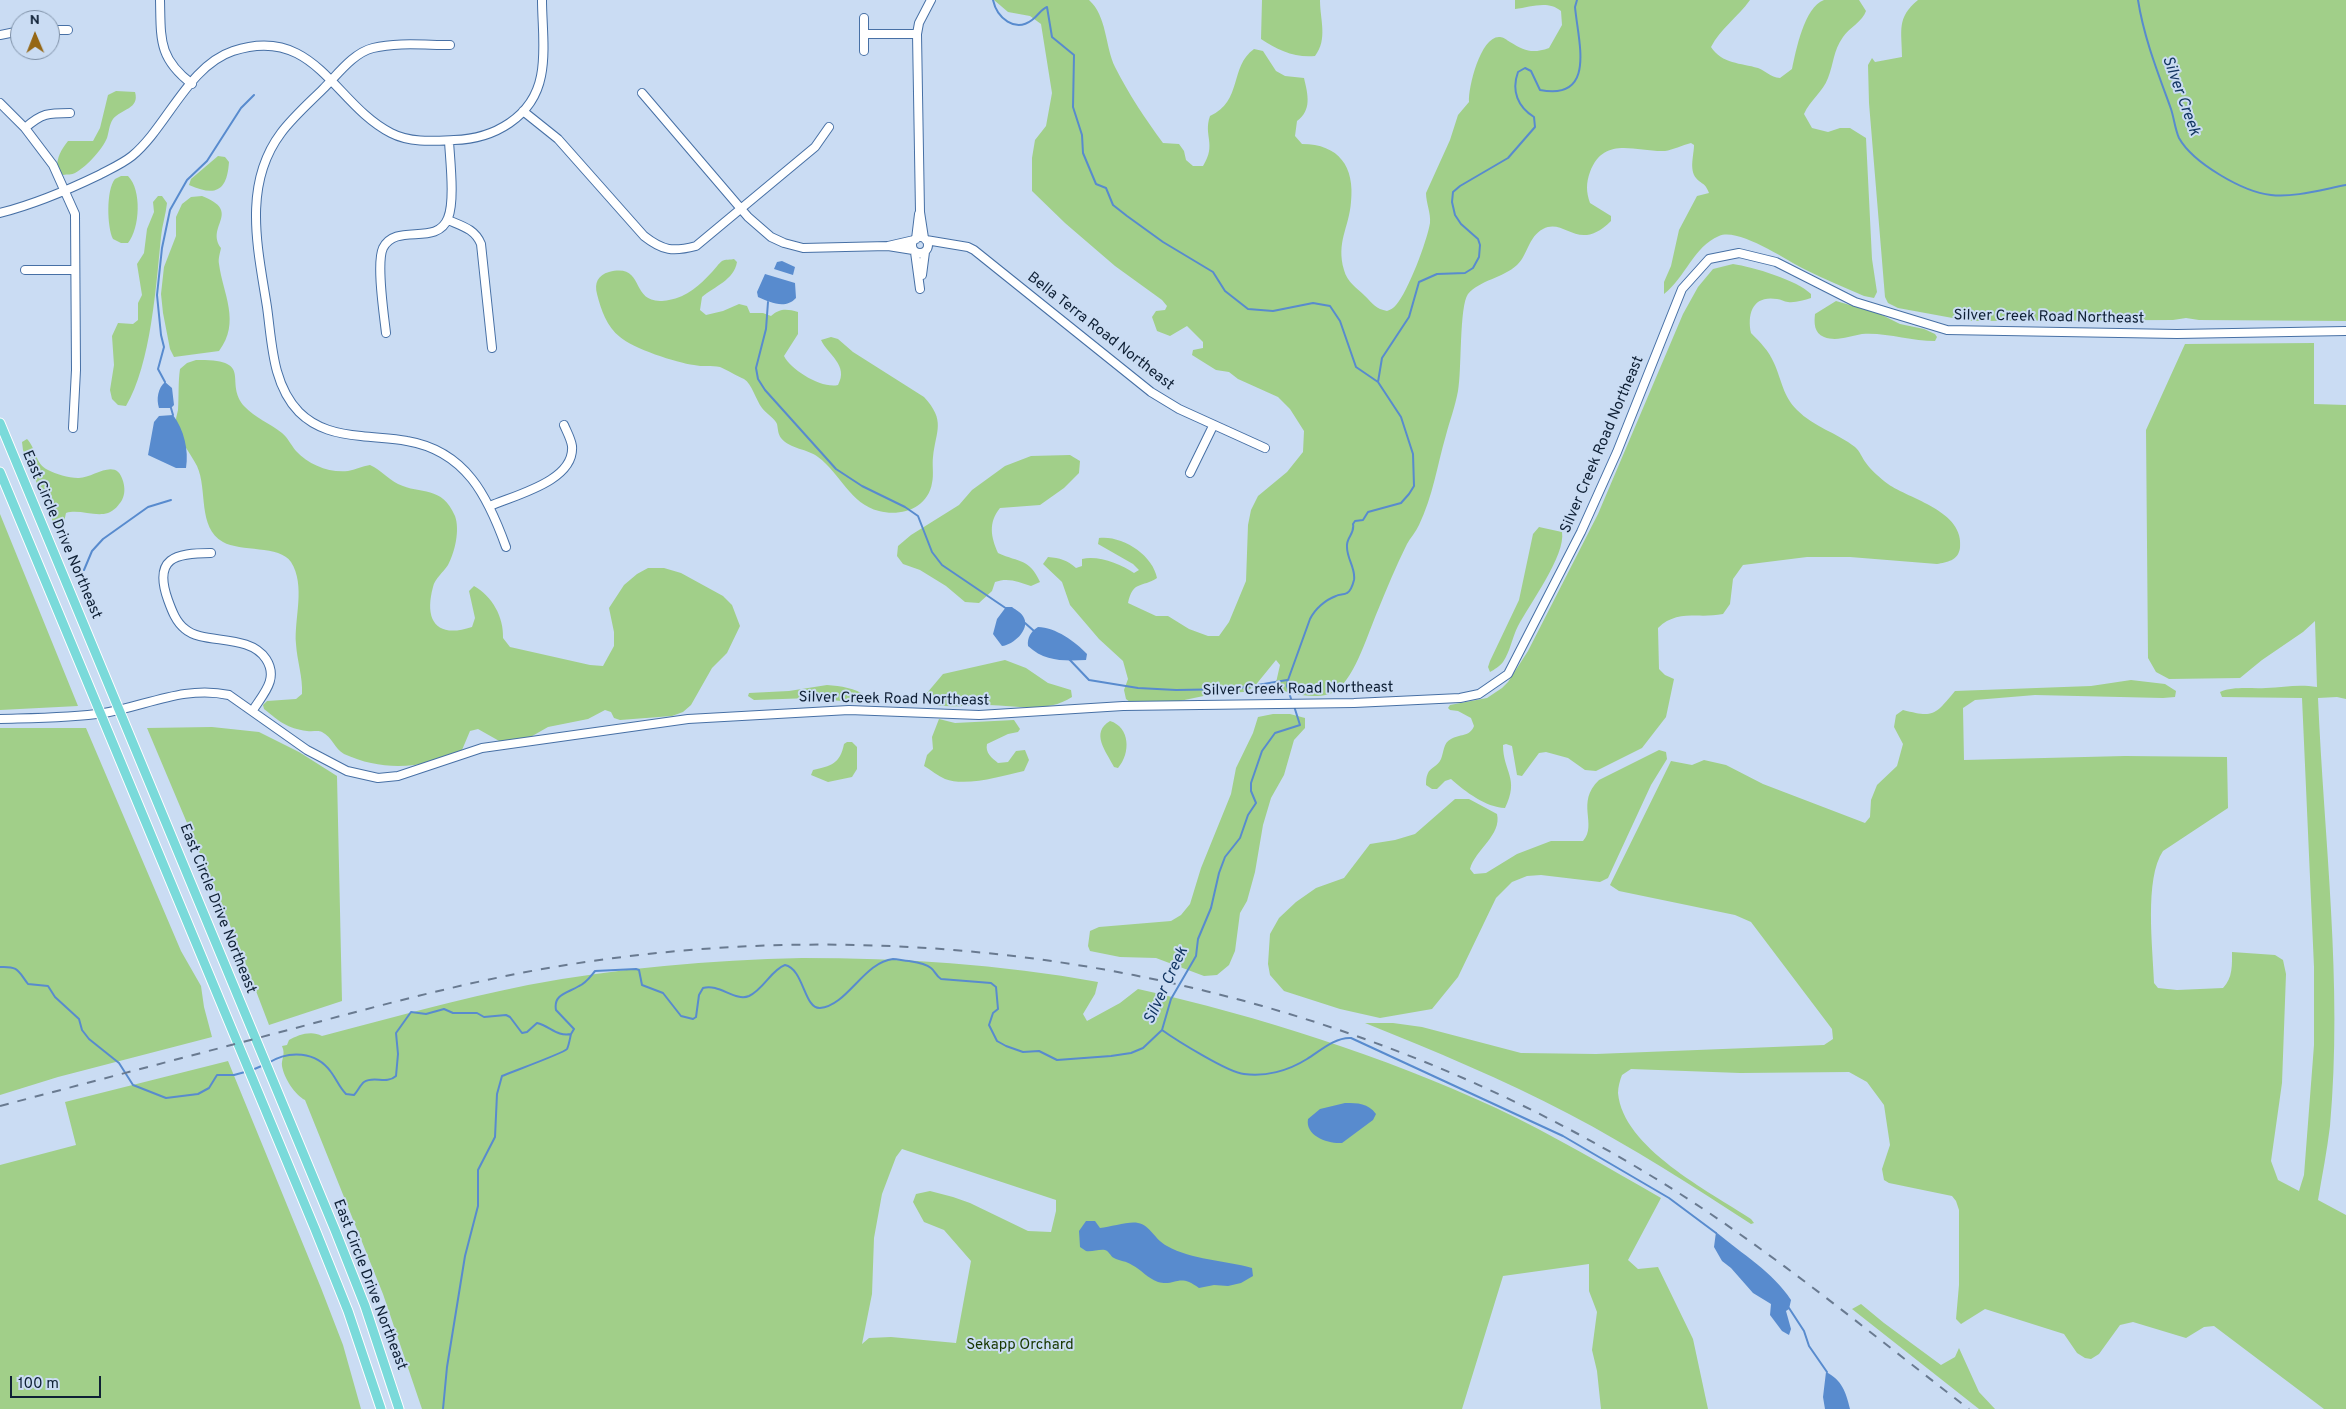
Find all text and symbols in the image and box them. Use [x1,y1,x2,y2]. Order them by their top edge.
north arrow [10,10,60,60]
text: N [30,12,40,29]
water label: Silver Creek [2157,54,2203,138]
street label: Bella Terra Road Northeast [1023,269,1177,395]
street label: Silver Creek Road Northeast [1954,307,2144,329]
street label: Silver Creek Road Northeast [1557,354,1649,536]
street label: East Circle Drive Northeast [17,448,105,622]
street label: Silver Creek Road Northeast [1203,679,1393,701]
street label: Silver Creek Road Northeast [799,689,989,711]
street label: East Circle Drive Northeast [175,822,259,996]
water label: Silver Creek [1141,944,1193,1028]
street label: East Circle Drive Northeast [328,1197,410,1373]
park label: Sekapp Orchard [966,1337,1074,1355]
scale bar [12,1366,104,1398]
text: 100 m [18,1375,59,1394]

